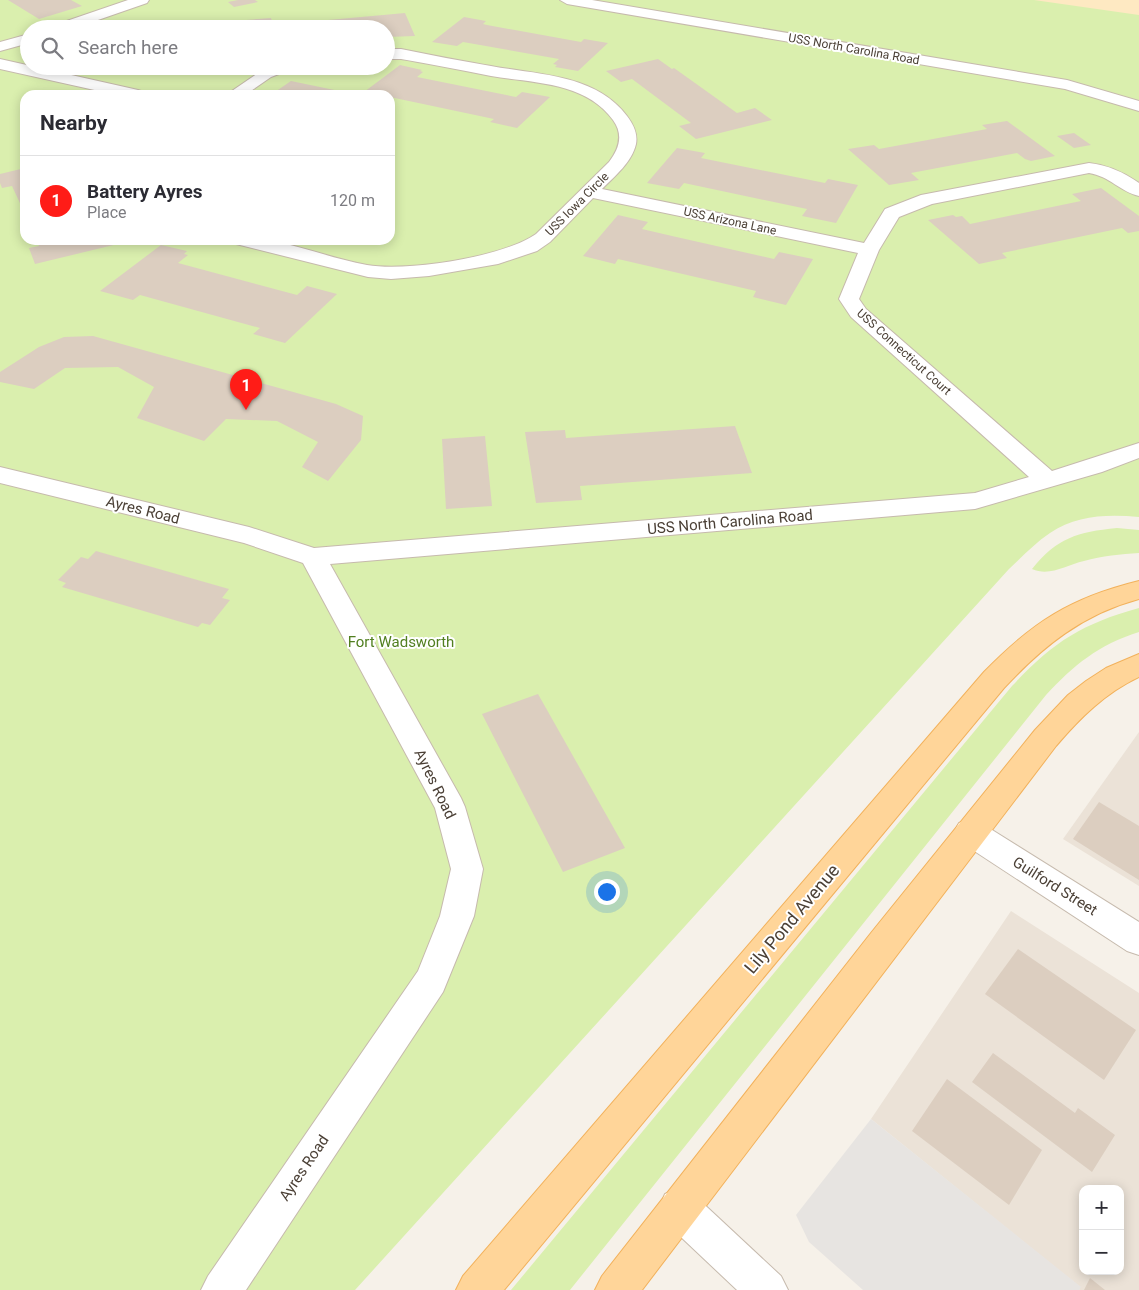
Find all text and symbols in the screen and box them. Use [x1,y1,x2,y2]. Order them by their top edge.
search box [20,20,395,75]
street label: USS North Carolina Road [787,31,921,67]
icon: search [38,34,66,62]
text: Search here [78,36,178,59]
text: Nearby [40,111,107,135]
street label: USS Iowa Circle [542,169,612,239]
text: Battery Ayres [87,180,203,203]
text: 1 [51,191,61,210]
text: 120 m [330,191,375,210]
text: Place [87,203,127,222]
street label: USS Arizona Lane [682,204,778,238]
street label: USS Connecticut Court [854,306,954,398]
pin: 1 [230,369,262,410]
street label: Ayres Road [104,492,182,528]
street label: USS North Carolina Road [646,506,814,538]
park label: Fort Wadsworth [348,633,454,651]
street label: Ayres Road [410,746,460,822]
street label: Guilford Street [1009,853,1101,919]
street label: Lily Pond Avenue [740,860,843,978]
your location [594,879,620,905]
street label: Ayres Road [275,1132,333,1204]
map controls [1079,1185,1124,1275]
button: + [1079,1185,1124,1230]
button: − [1079,1230,1124,1275]

